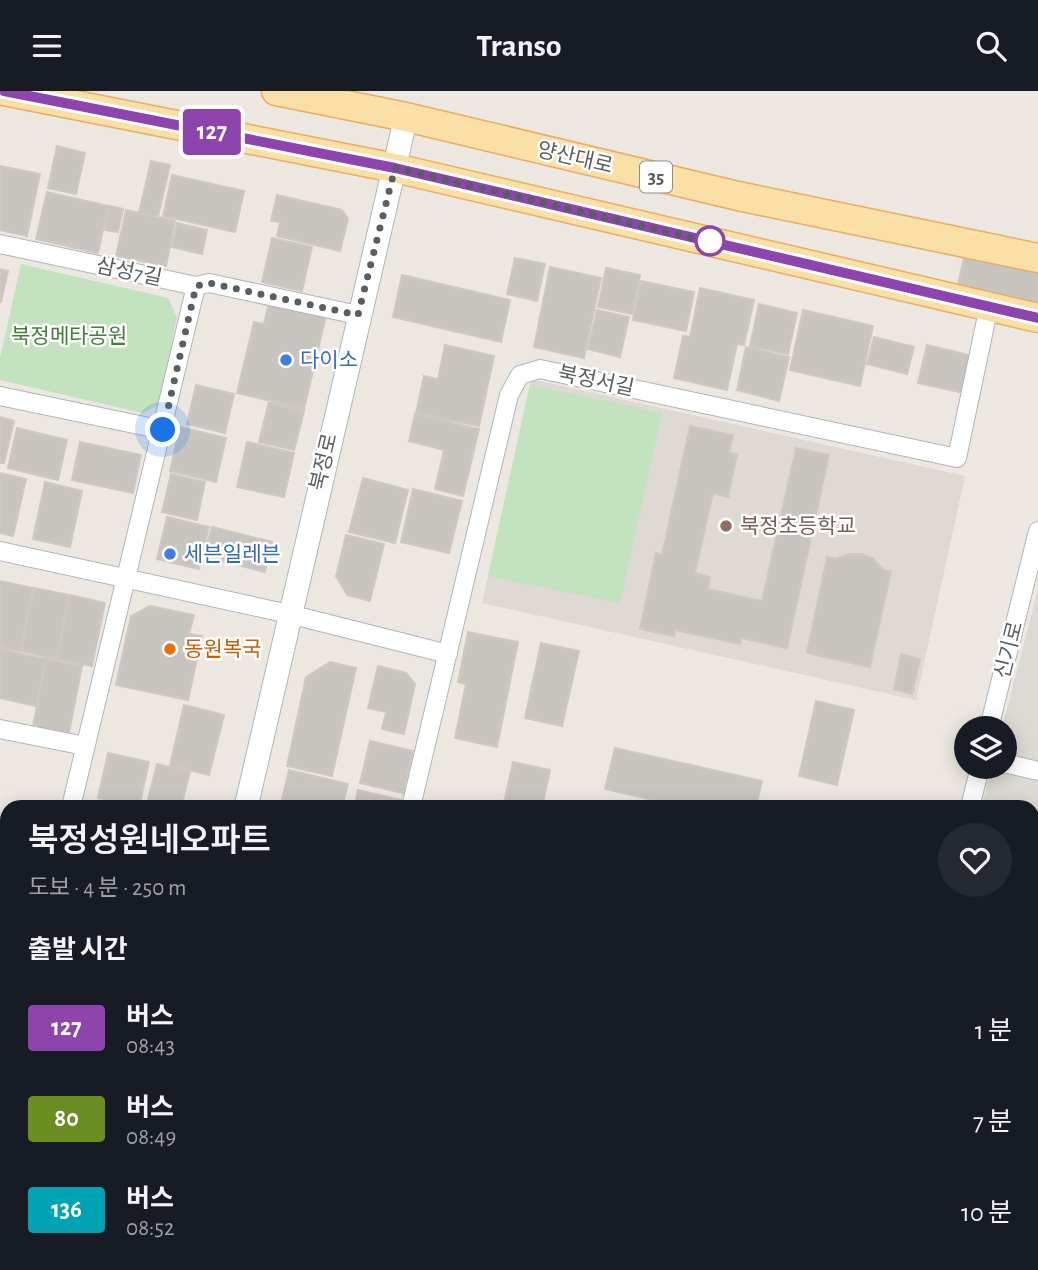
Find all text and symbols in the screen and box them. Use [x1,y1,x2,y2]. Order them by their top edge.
icon: menu [28,27,66,65]
icon: search [972,27,1010,65]
text: Transo [476,30,562,62]
line badge: 127 [172,109,252,155]
text: 127 [197,120,227,144]
street label: 양산대로 [535,138,615,177]
road number: 35 [640,162,672,193]
unlabelled marker [695,226,725,256]
street label: 삼성7길 [94,254,164,289]
park label: 북정메타공원 [11,325,127,347]
place label: 다이소 [300,349,358,371]
marker: 다이소 [278,352,294,368]
street label: 북정서길 [556,362,636,399]
your location [145,412,180,447]
street label: 북정로 [306,431,341,493]
place label: 북정초등학교 [740,515,856,537]
marker: 북정초등학교 [718,518,734,534]
place label: 세븐일레븐 [184,543,281,565]
marker: 세븐일레븐 [162,546,178,562]
street label: 신기로 [991,619,1026,681]
place label: 동원복국 [184,638,261,660]
marker: 동원복국 [162,641,178,657]
map controls [954,716,1017,779]
button: layers [954,716,1017,779]
button: heart [938,823,1012,897]
text: 북정성원네오파트 [28,825,271,858]
text: 도보 · 4 분 · 250 m [28,877,186,900]
text: 출발 시간 [28,937,128,963]
text: 버스 [126,1004,174,1030]
text: 127 [51,1016,82,1040]
text: 1 분 [975,1018,1012,1044]
text: 08:43 [126,1035,175,1058]
text: 버스 [126,1095,174,1121]
text: 80 [54,1107,79,1131]
text: 7 분 [973,1109,1012,1135]
text: 08:49 [126,1126,176,1149]
text: 버스 [126,1186,174,1212]
text: 136 [51,1198,82,1222]
text: 10 분 [961,1200,1012,1226]
text: 08:52 [126,1217,174,1240]

